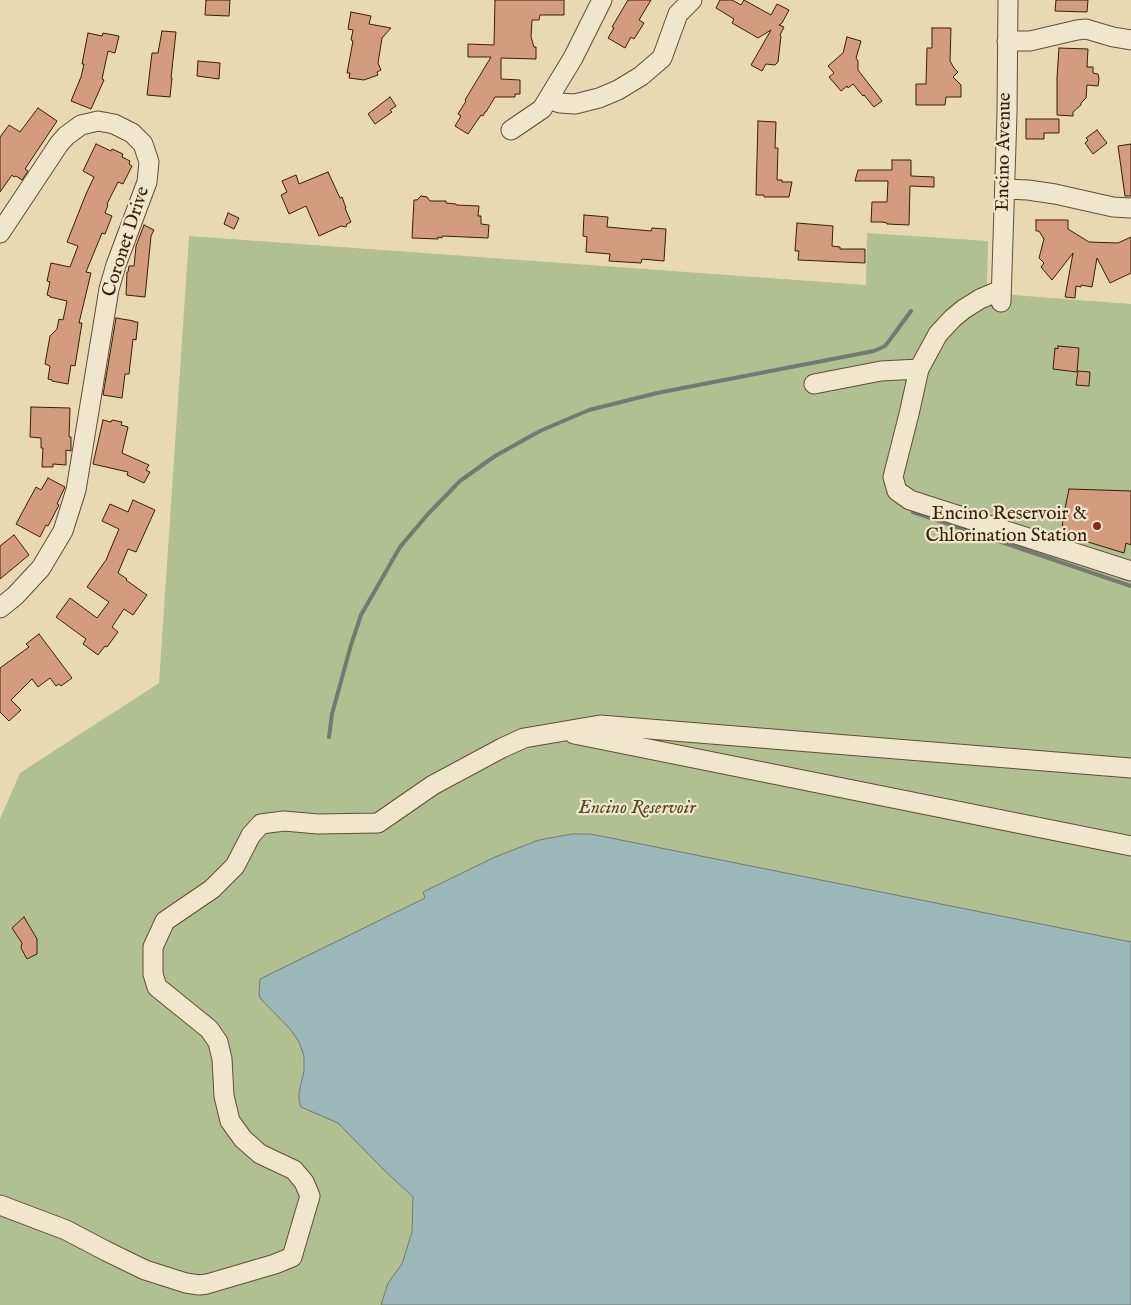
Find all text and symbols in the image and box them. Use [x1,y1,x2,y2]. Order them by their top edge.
street label: Encino Avenue [993,92,1017,212]
street label: Coronet Drive [98,184,156,300]
place label: Encino Reservoir & Chlorination Station [925,504,1087,548]
marker: Encino Reservoir & Chlorination Station [1091,520,1103,532]
park label: Encino Reservoir [578,798,696,820]

